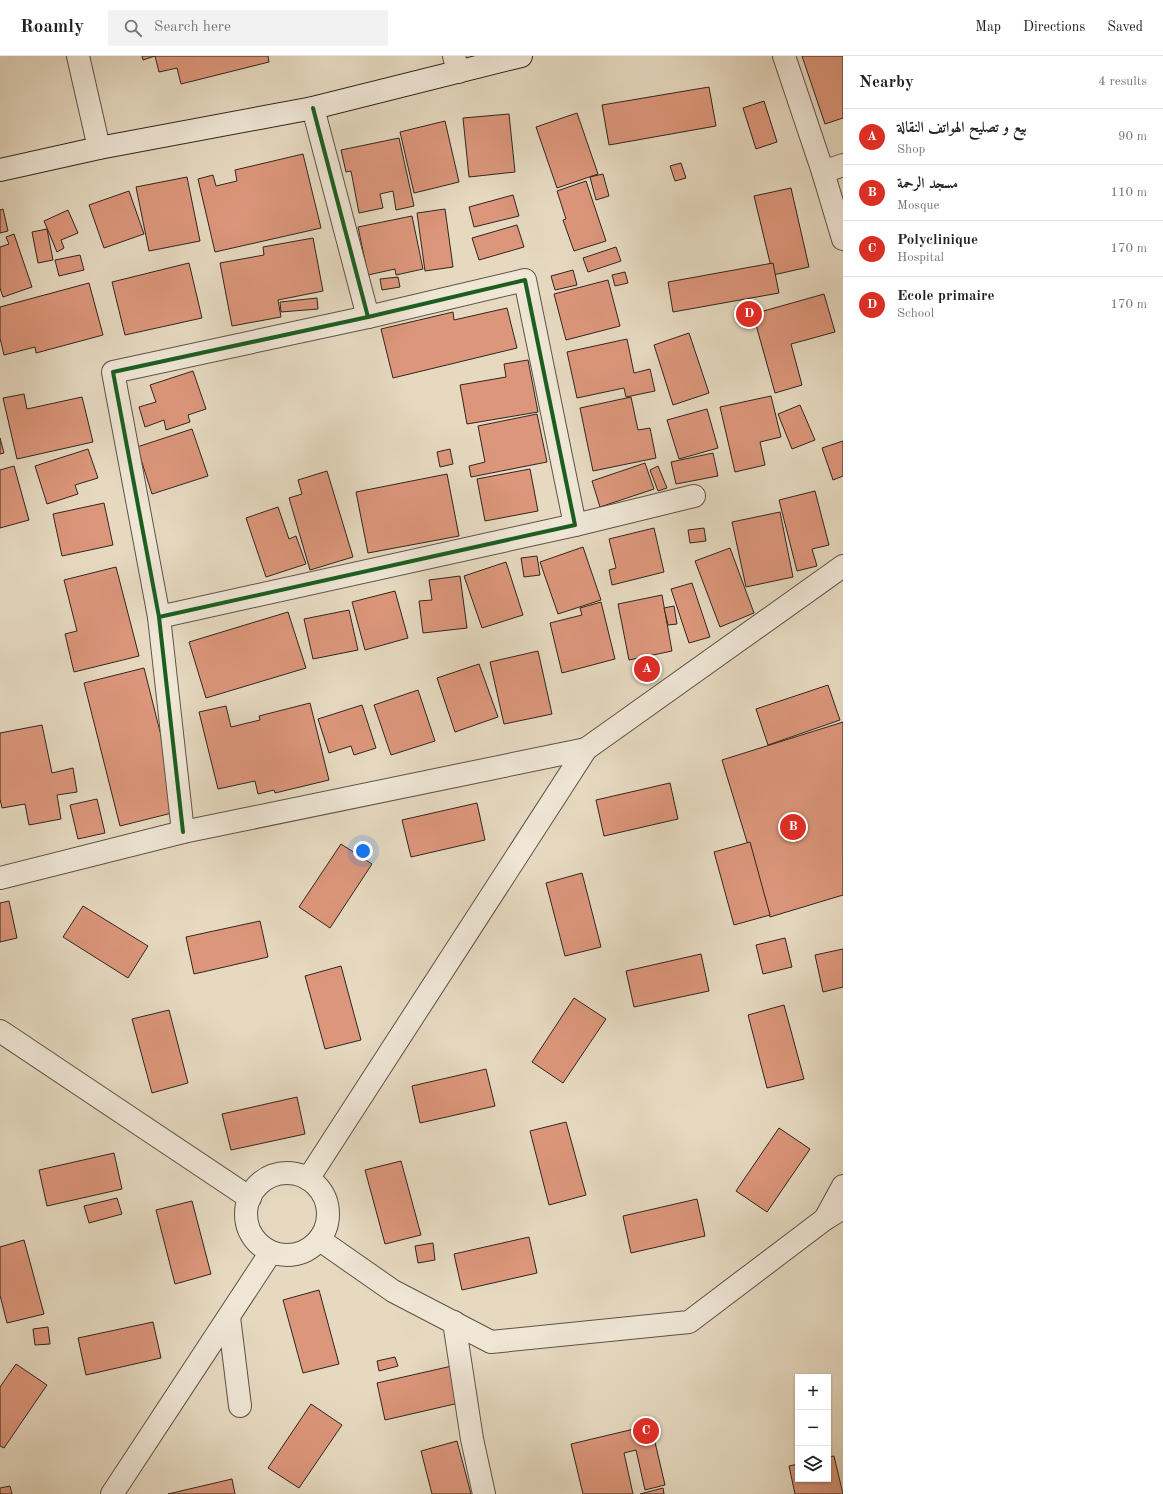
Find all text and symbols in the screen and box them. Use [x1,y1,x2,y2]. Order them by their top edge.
search box [108,10,388,46]
icon: search [122,17,144,39]
text: Roamly [20,18,84,37]
text: Search here [154,20,231,35]
text: Map [975,20,1001,34]
text: Directions [1023,20,1085,34]
text: Saved [1107,20,1143,34]
text: Nearby [859,74,914,91]
text: 4 results [1098,75,1147,88]
text: بيع و تصليح الهواتف النقالة [897,121,1027,136]
text: A [867,130,877,143]
text: 90 m [1118,130,1147,143]
text: Shop [897,143,925,156]
text: مسجد الرحمة [897,177,958,192]
text: B [867,186,877,199]
text: 110 m [1110,186,1147,199]
text: Mosque [897,199,939,212]
text: Polyclinique [897,233,978,248]
text: C [868,242,876,255]
text: 170 m [1110,242,1147,255]
text: Hospital [897,251,944,264]
text: Ecole primaire [897,289,995,304]
text: D [867,298,877,311]
text: 170 m [1110,298,1147,311]
pin: D [736,299,762,329]
text: School [897,307,934,320]
pin: A [634,654,660,684]
pin: B [780,812,806,842]
your location [353,841,373,861]
map controls [795,1374,831,1482]
button: + [795,1374,831,1410]
button: − [795,1410,831,1446]
pin: C [633,1416,659,1446]
button: layers [795,1446,831,1482]

